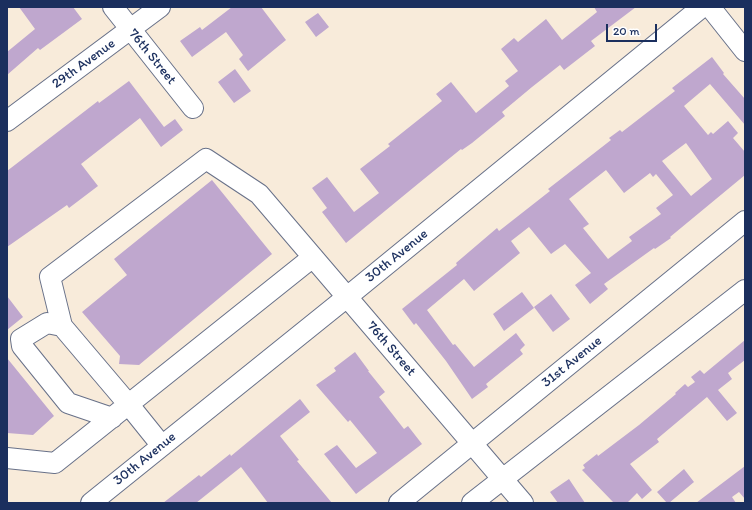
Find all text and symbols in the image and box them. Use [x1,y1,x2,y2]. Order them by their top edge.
scale bar [608,16,659,42]
text: 20 m [613,24,640,38]
street label: 76th Street [124,26,180,88]
street label: 29th Avenue [49,35,119,93]
street label: 30th Avenue [362,226,432,286]
street label: 76th Street [363,318,419,380]
street label: 31st Avenue [539,333,605,391]
street label: 30th Avenue [110,429,180,489]

